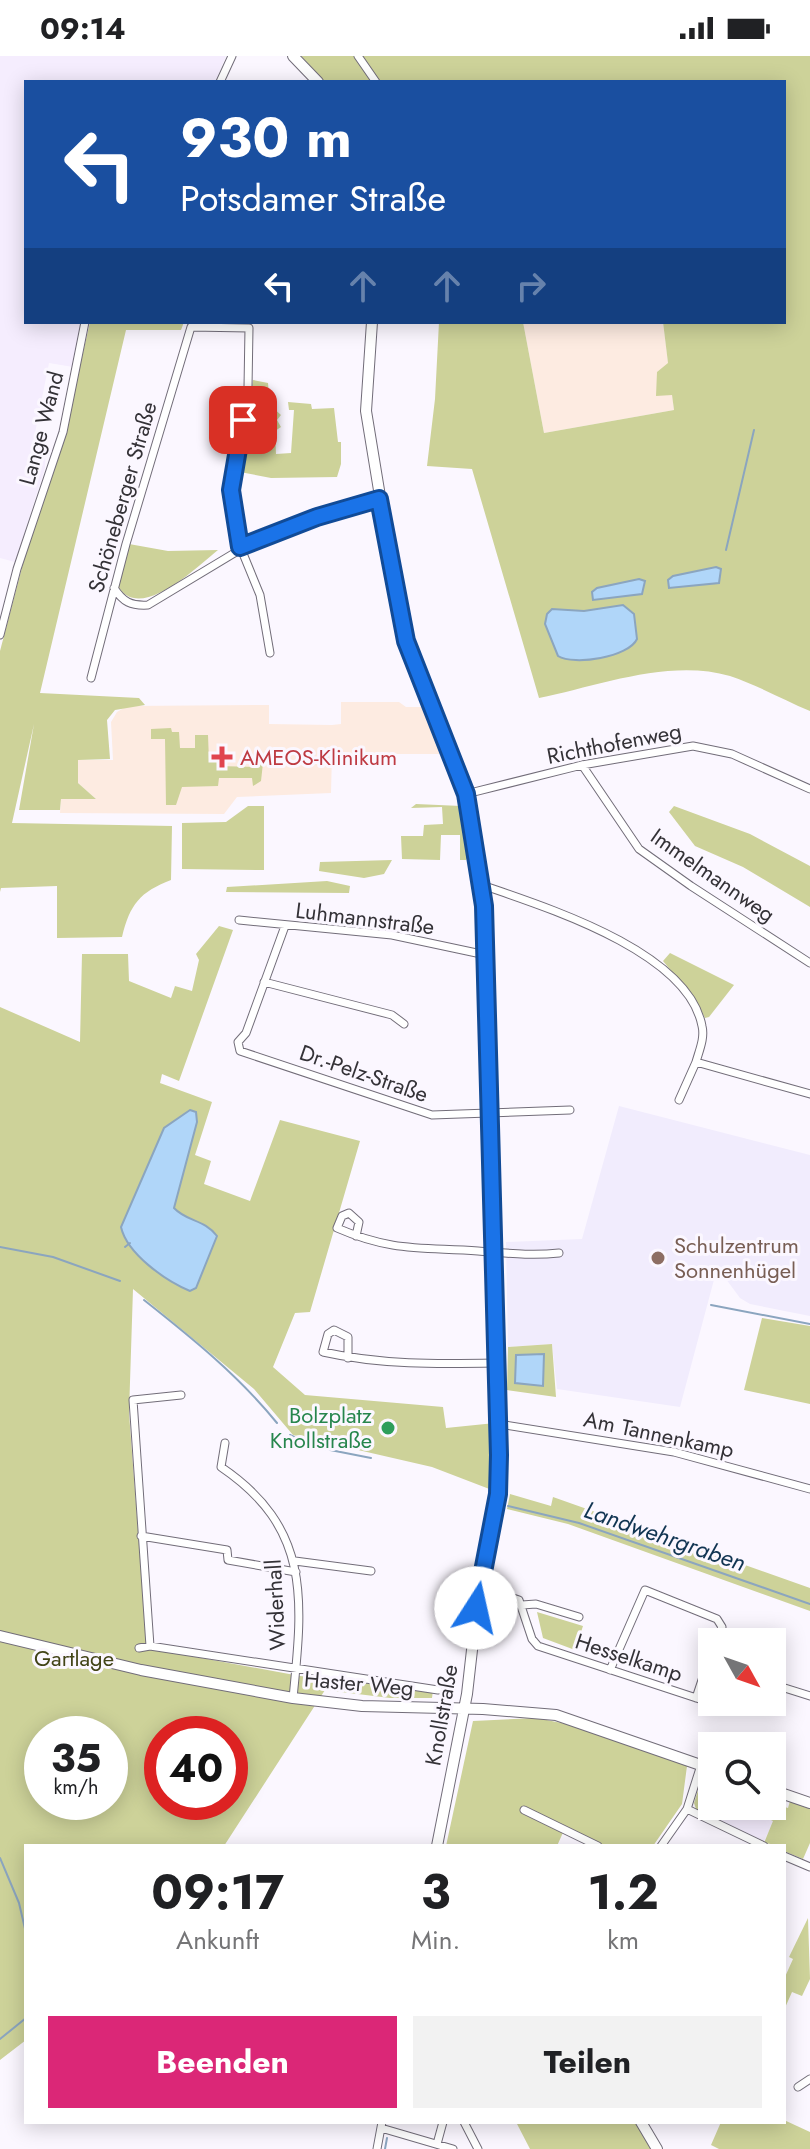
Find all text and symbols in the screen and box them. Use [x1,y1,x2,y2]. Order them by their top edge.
text: 09:14 [40,7,126,50]
text: 930 m [180,97,352,178]
icon: left [48,112,152,216]
text: Potsdamer Straße [180,172,446,224]
icon: left [257,264,301,308]
icon: ahead [341,264,385,308]
icon: ahead [425,264,469,308]
icon: right [509,264,553,308]
street label: Lange Wand [10,367,72,489]
pin [209,386,277,454]
street label: Schöneberger Straße [79,398,165,596]
icon: arrive [221,398,265,442]
street label: Richthofenweg [544,714,684,772]
place label: AMEOS-Klinikum [240,741,397,773]
marker: AMEOS-Klinikum [211,746,233,768]
street label: Immelmannweg [644,820,782,930]
street label: Luhmannstraße [294,894,436,942]
street label: Dr.-Pelz-Straße [295,1036,433,1110]
place label: Schulzentrum Sonnenhügel [674,1229,799,1286]
marker: Schulzentrum Sonnenhügel [649,1249,667,1267]
place label: Bolzplatz Knollstraße [270,1399,372,1456]
street label: Am Tannenkamp [581,1402,737,1466]
marker: Bolzplatz Knollstraße [379,1419,397,1437]
water label: Landwehrgraben [580,1492,750,1580]
street label: Widerhall [257,1559,293,1651]
position arrow [434,1566,518,1650]
street label: Hesselkamp [571,1625,687,1689]
north arrow [698,1628,786,1716]
map controls [698,1628,786,1820]
park label: Gartlage [34,1642,114,1674]
street label: Haster Weg [303,1662,415,1704]
street label: Knollstraße [416,1662,466,1768]
speed limit sign: 40 [144,1716,248,1820]
text: 35 [51,1729,101,1787]
button: search [698,1732,786,1820]
text: km/h [53,1773,99,1802]
text: 09:17 [151,1858,284,1927]
text: 3 [421,1858,451,1927]
text: 1.2 [587,1858,659,1927]
text: Ankunft [176,1921,259,1959]
text: Min. [411,1921,460,1959]
text: km [607,1921,639,1959]
button: Beenden [48,2016,397,2108]
button: Teilen [413,2016,762,2108]

